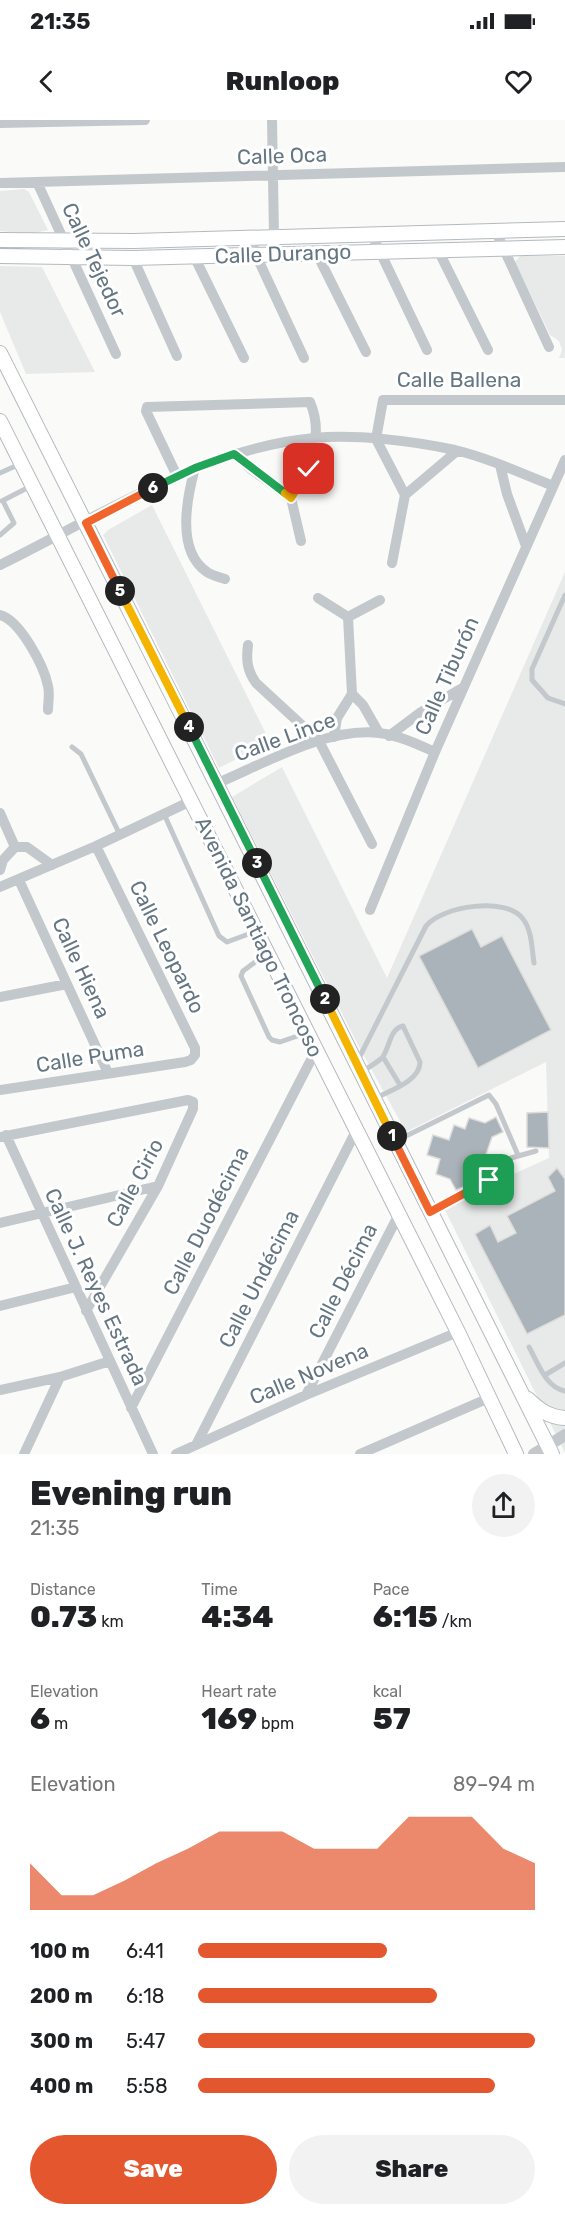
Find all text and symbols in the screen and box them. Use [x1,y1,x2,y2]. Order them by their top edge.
text: 21:35 [30,8,90,35]
icon: back [30,65,63,98]
text: Runloop [225,65,340,97]
icon: heart [502,65,535,98]
street label: Calle Oca [237,141,327,170]
street label: Calle Tejedor [57,198,132,321]
street label: Calle Durango [214,239,352,268]
street label: Calle Ballena [397,367,521,392]
pin [283,443,334,494]
icon: check [292,452,325,485]
pin: 6 [138,473,168,503]
text: 6 [148,478,158,497]
pin: 5 [105,576,135,606]
text: 5 [115,581,125,600]
street label: Calle Tiburón [409,613,484,739]
street label: Calle Lince [231,707,339,766]
pin: 4 [174,712,204,742]
text: 4 [184,717,194,736]
street label: Avenida Santiago Troncoso [190,813,329,1061]
pin: 3 [242,848,272,878]
text: 3 [252,853,262,872]
street label: Calle Leopardo [125,876,210,1017]
street label: Calle Hiena [47,913,116,1022]
pin: 2 [310,984,340,1014]
text: 2 [320,989,330,1008]
street label: Calle Puma [34,1036,146,1077]
pin: 1 [377,1121,407,1151]
text: 1 [388,1126,396,1145]
street label: Calle Cirio [101,1134,168,1231]
street label: Calle Duodécima [157,1142,254,1299]
pin [463,1154,514,1205]
icon: arrive [472,1163,505,1196]
street label: Calle J. Reyes Estrada [40,1184,153,1389]
street label: Calle Undécima [213,1206,304,1352]
street label: Calle Décima [303,1219,382,1343]
street label: Calle Novena [246,1337,372,1410]
text: Evening run [30,1474,232,1513]
button: share [472,1474,535,1537]
text: 21:35 [30,1516,79,1540]
text: Distance [30,1580,96,1599]
text: Time [201,1580,238,1599]
text: Pace [373,1580,409,1599]
text: 0.73 [30,1599,97,1635]
text: 4:34 [201,1599,274,1635]
text: 6:15 [373,1599,438,1635]
text: km [97,1612,124,1631]
text: /km [438,1612,472,1631]
text: Elevation [30,1682,99,1701]
text: Heart rate [201,1682,277,1701]
text: kcal [373,1682,402,1701]
text: 6 [30,1701,50,1737]
text: 169 [201,1701,257,1737]
text: 57 [373,1701,411,1737]
text: m [50,1714,68,1733]
text: bpm [257,1714,294,1733]
text: Elevation [30,1772,116,1796]
text: 89–94 m [453,1772,535,1796]
text: 100 m [30,1939,90,1963]
text: 6:41 [126,1939,164,1963]
text: 200 m [30,1984,93,2008]
text: 6:18 [126,1984,164,2008]
text: 300 m [30,2029,93,2053]
text: 5:47 [126,2029,165,2053]
text: 400 m [30,2074,93,2098]
text: 5:58 [126,2074,168,2098]
button: Save [30,2135,277,2204]
button: Share [289,2135,535,2204]

